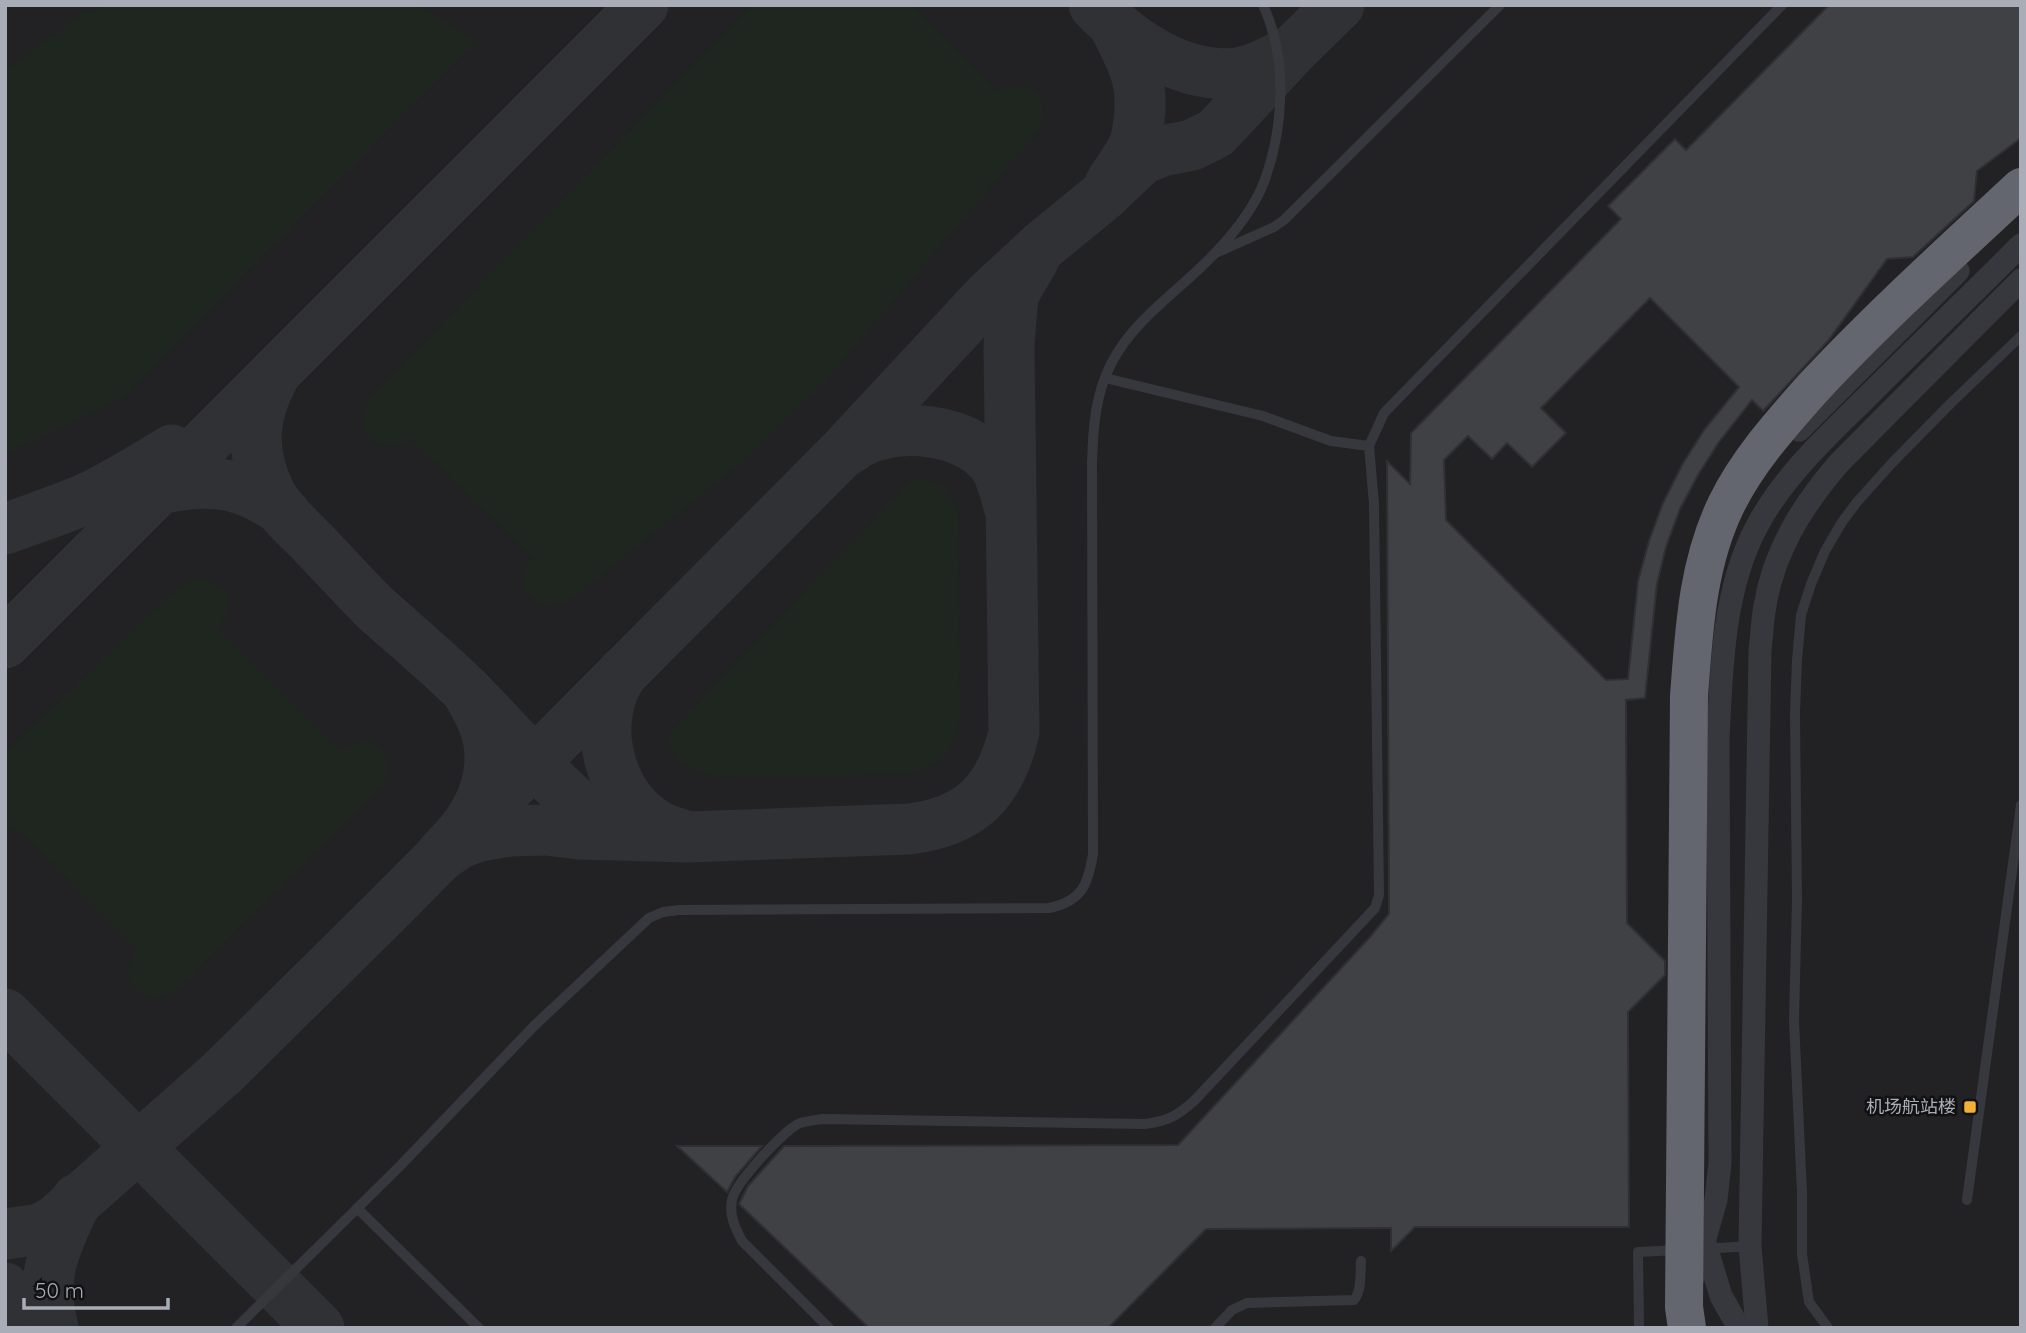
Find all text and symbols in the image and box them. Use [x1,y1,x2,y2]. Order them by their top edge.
place label: 机场航站楼 [1866,1095,1956,1118]
marker: 机场航站楼 [1962,1099,1978,1115]
scale bar [24,1266,168,1310]
text: 50 m [35,1277,84,1303]

